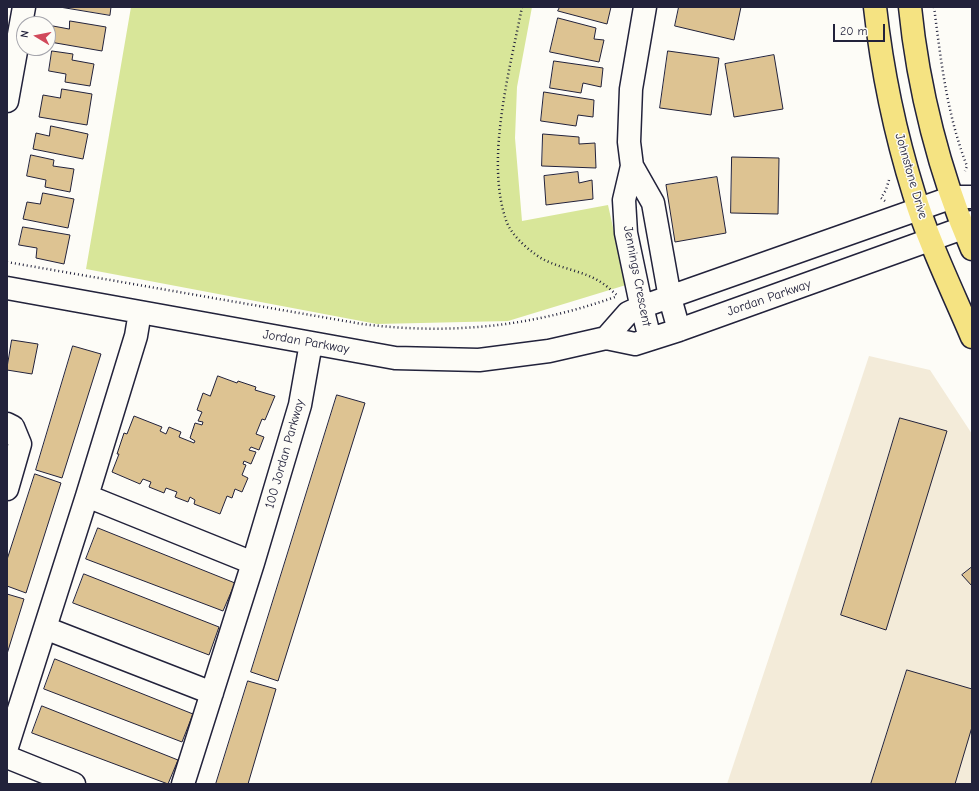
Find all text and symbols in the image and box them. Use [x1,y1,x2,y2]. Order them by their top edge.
north arrow [16,16,56,56]
scale bar [835,16,887,42]
text: 20 m [840,24,868,38]
text: N [18,29,32,39]
street label: Johnstone Drive [891,131,931,221]
street label: Jennings Crescent [620,224,654,328]
street label: Jordan Parkway [725,276,813,320]
street label: Jordan Parkway [261,327,351,357]
street label: 100 Jordan Parkway [262,398,308,510]

